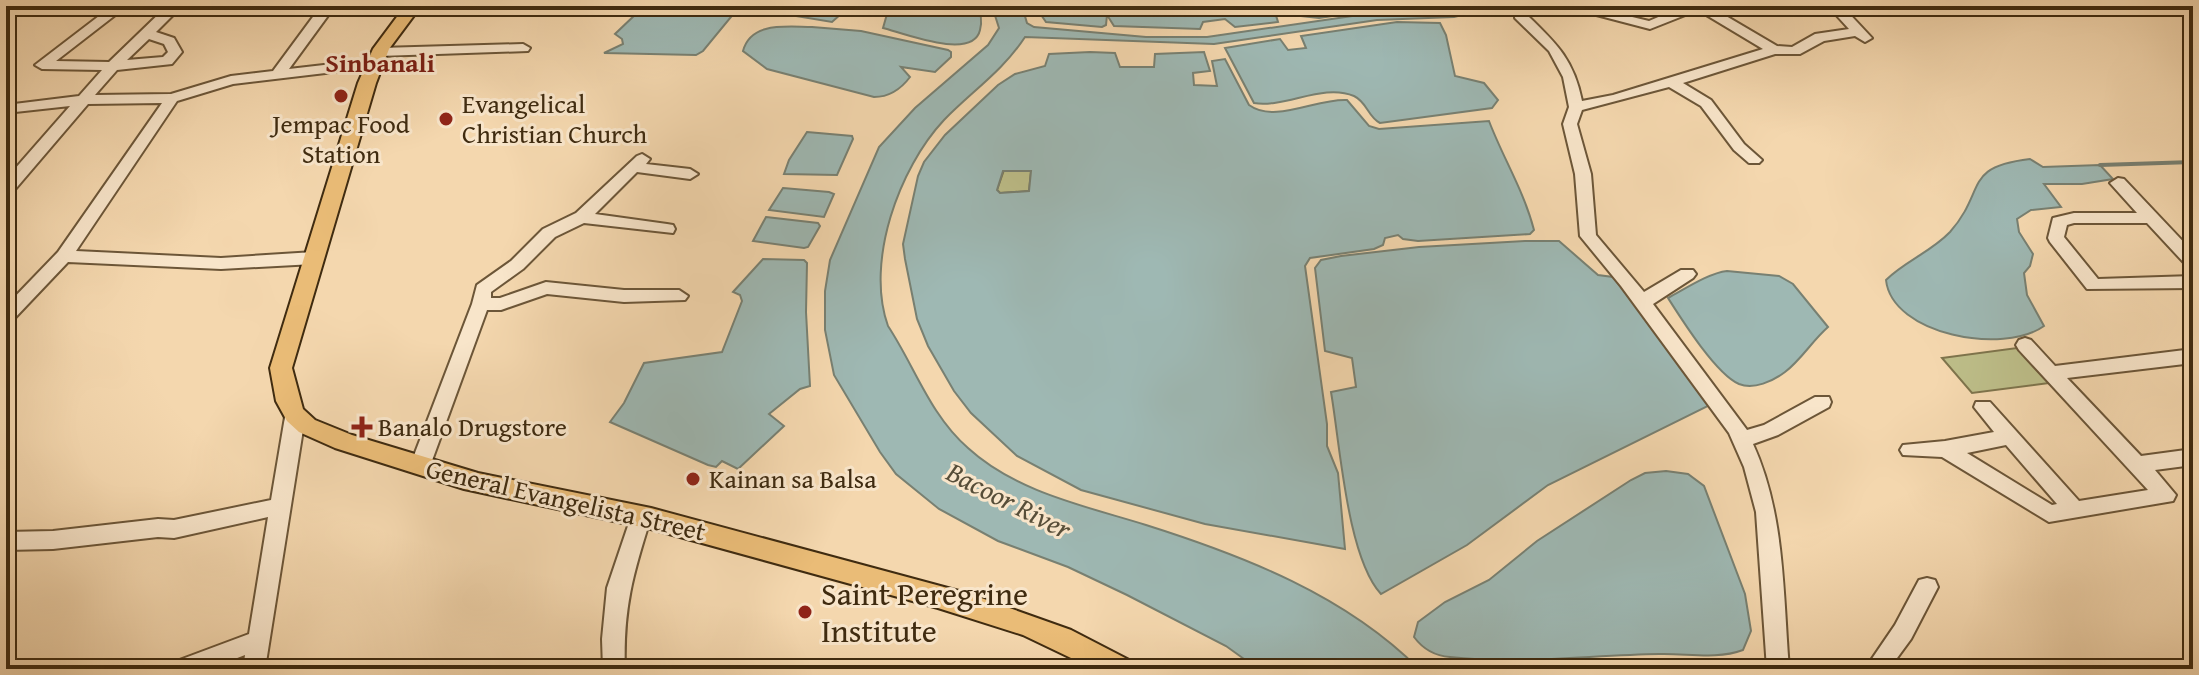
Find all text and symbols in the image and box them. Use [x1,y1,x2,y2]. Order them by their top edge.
district label: Sinbanali [325,43,435,82]
place label: Evangelical Christian Church [462,84,647,153]
marker: Jempac Food Station [332,87,350,105]
place label: Jempac Food Station [269,104,410,173]
marker: Evangelical Christian Church [437,110,455,128]
place label: Banalo Drugstore [378,407,567,446]
marker: Banalo Drugstore [353,418,371,436]
street label: General Evangelista Street [423,448,710,551]
water label: Bacoor River [939,450,1080,549]
place label: Kainan sa Balsa [709,459,877,498]
marker: Kainan sa Balsa [684,470,702,488]
place label: Saint Peregrine Institute [821,570,1028,654]
marker: Saint Peregrine Institute [796,603,814,621]

